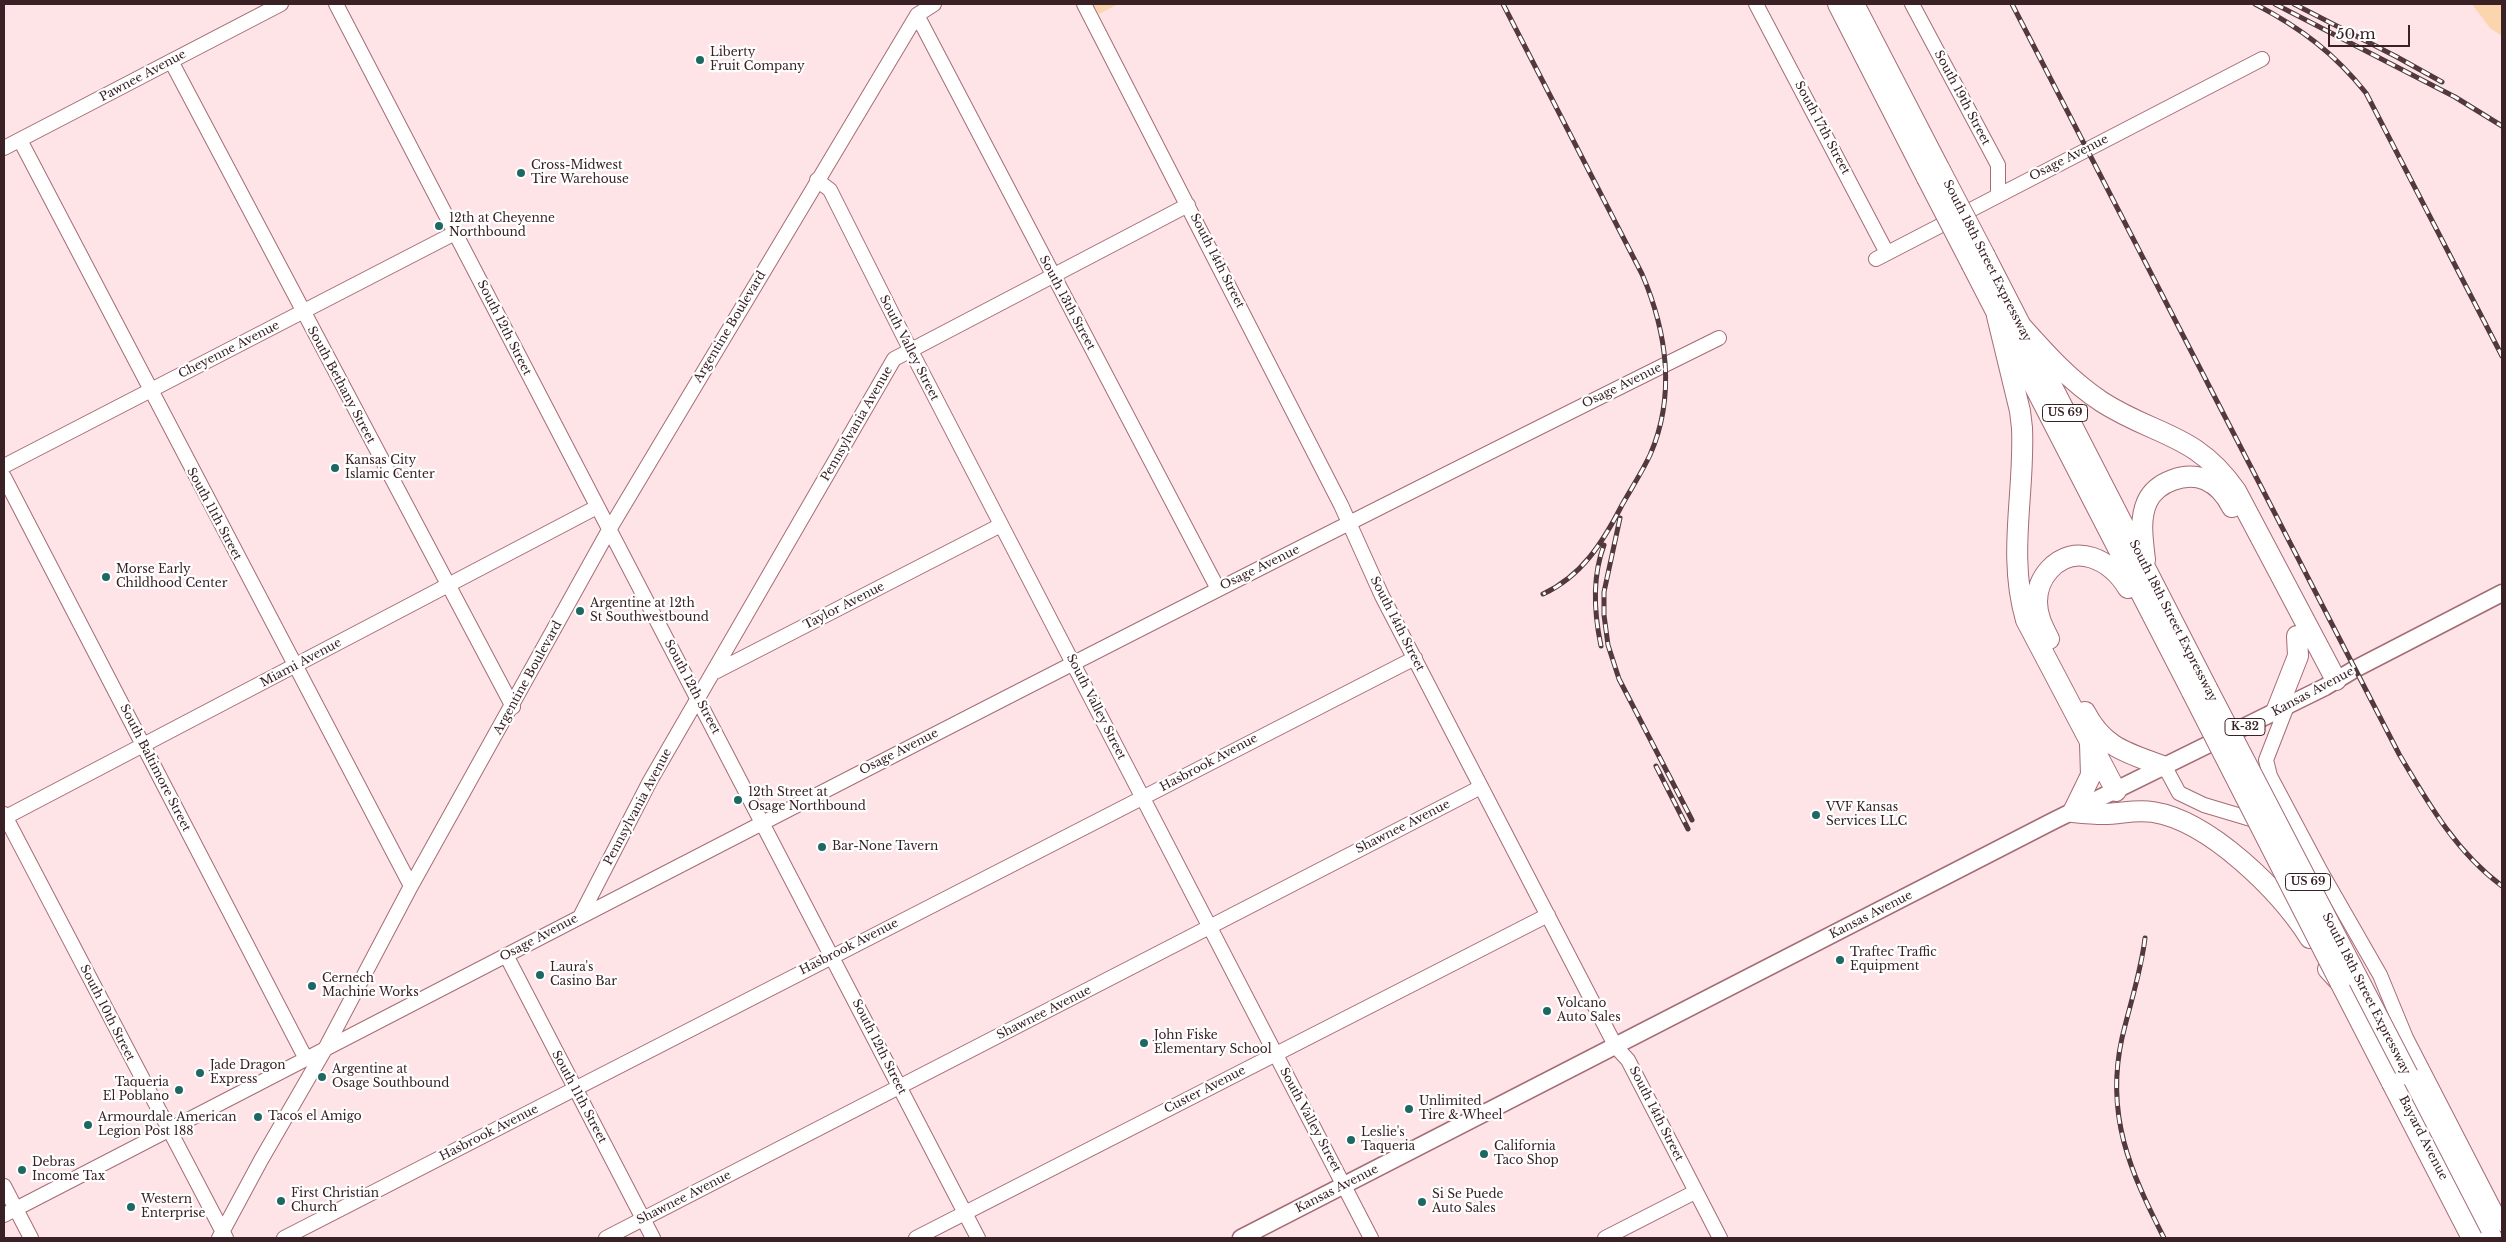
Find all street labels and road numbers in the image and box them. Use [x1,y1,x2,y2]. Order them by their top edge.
street label: Pawnee Avenue [97,47,189,105]
street label: South 19th Street [1931,48,1993,148]
street label: South 17th Street [1791,79,1853,177]
street label: Osage Avenue [2027,132,2111,184]
street label: South 18th Street Expressway [1940,178,2034,344]
street label: South 14th Street [1187,211,1247,311]
street label: South 13th Street [1036,253,1098,353]
street label: Argentine Boulevard [691,269,769,385]
street label: South 12th Street [474,278,534,378]
street label: South Valley Street [876,293,942,403]
street label: Cheyenne Avenue [176,318,282,382]
street label: South Bethany Street [304,324,378,446]
street label: Osage Avenue [1580,361,1664,411]
street label: Pennsylvania Avenue [818,364,896,484]
road number: US 69 [2042,404,2088,422]
street label: South 11th Street [183,465,245,563]
street label: South 18th Street Expressway [2126,538,2220,704]
street label: Osage Avenue [1218,543,1302,593]
street label: South 14th Street [1367,574,1427,674]
street label: Taylor Avenue [801,579,887,633]
street label: Argentine Boulevard [491,619,565,737]
street label: Miami Avenue [258,636,344,690]
street label: South 12th Street [661,637,723,737]
street label: South Valley Street [1063,652,1129,762]
street label: Kansas Avenue [2269,664,2357,720]
street label: South Baltimore Street [117,702,193,834]
road number: K-32 [2225,719,2265,736]
street label: Osage Avenue [857,726,941,778]
street label: Hasbrook Avenue [1158,731,1260,795]
street label: Pennsylvania Avenue [601,746,675,868]
street label: Shawnee Avenue [1353,797,1453,857]
road number: US 69 [2286,874,2330,890]
street label: Kansas Avenue [1827,888,1915,942]
street label: Osage Avenue [497,911,581,965]
street label: South 18th Street Expressway [2319,911,2413,1077]
street label: Hasbrook Avenue [797,916,901,978]
street label: South 10th Street [76,962,138,1064]
street label: Shawnee Avenue [994,983,1094,1043]
street label: South 12th Street [849,997,909,1097]
street label: South 11th Street [548,1048,610,1146]
street label: Custer Avenue [1162,1063,1248,1117]
street label: South 14th Street [1626,1064,1686,1164]
street label: South Valley Street [1276,1065,1344,1175]
street label: Bayard Avenue [2396,1093,2450,1183]
street label: Hasbrook Avenue [437,1102,541,1164]
street label: Kansas Avenue [1293,1162,1381,1216]
street label: Shawnee Avenue [634,1168,734,1228]

